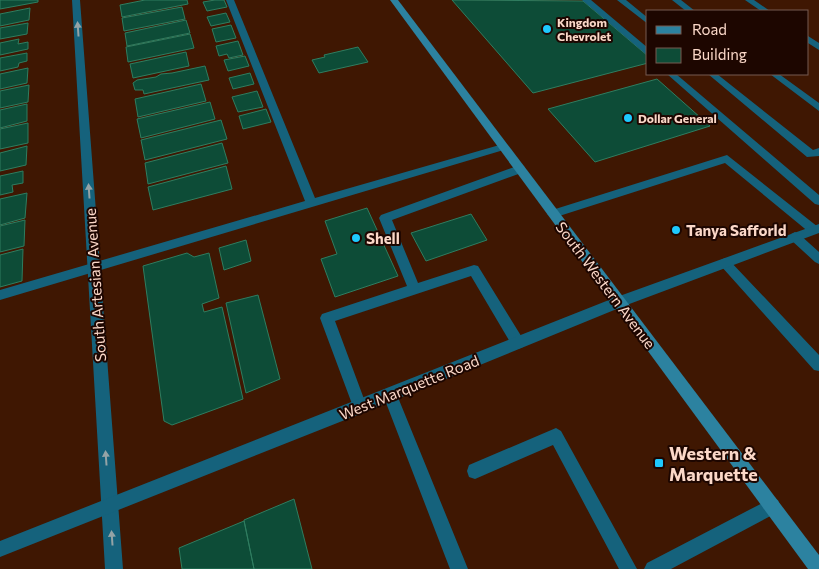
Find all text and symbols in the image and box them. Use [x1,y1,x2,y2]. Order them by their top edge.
legend [646,10,809,75]
place label: Kingdom Chevrolet [557,15,611,43]
text: Road [692,20,727,38]
one-way arrow [73,21,81,37]
marker: Kingdom Chevrolet [541,23,553,35]
text: Building [692,45,747,63]
place label: Dollar General [638,111,717,125]
marker: Dollar General [622,112,634,124]
one-way arrow [84,183,92,199]
street label: South Artesian Avenue [81,207,109,362]
street label: South Western Avenue [552,218,660,352]
place label: Tanya Safforld [686,221,786,239]
marker: Tanya Safforld [670,224,682,236]
place label: Shell [366,229,400,247]
marker: Shell [350,232,362,244]
street label: West Marquette Road [337,351,481,423]
place label: Western & Marquette [669,442,758,485]
one-way arrow [102,450,110,466]
marker: Western & Marquette [653,457,665,469]
one-way arrow [107,530,115,546]

